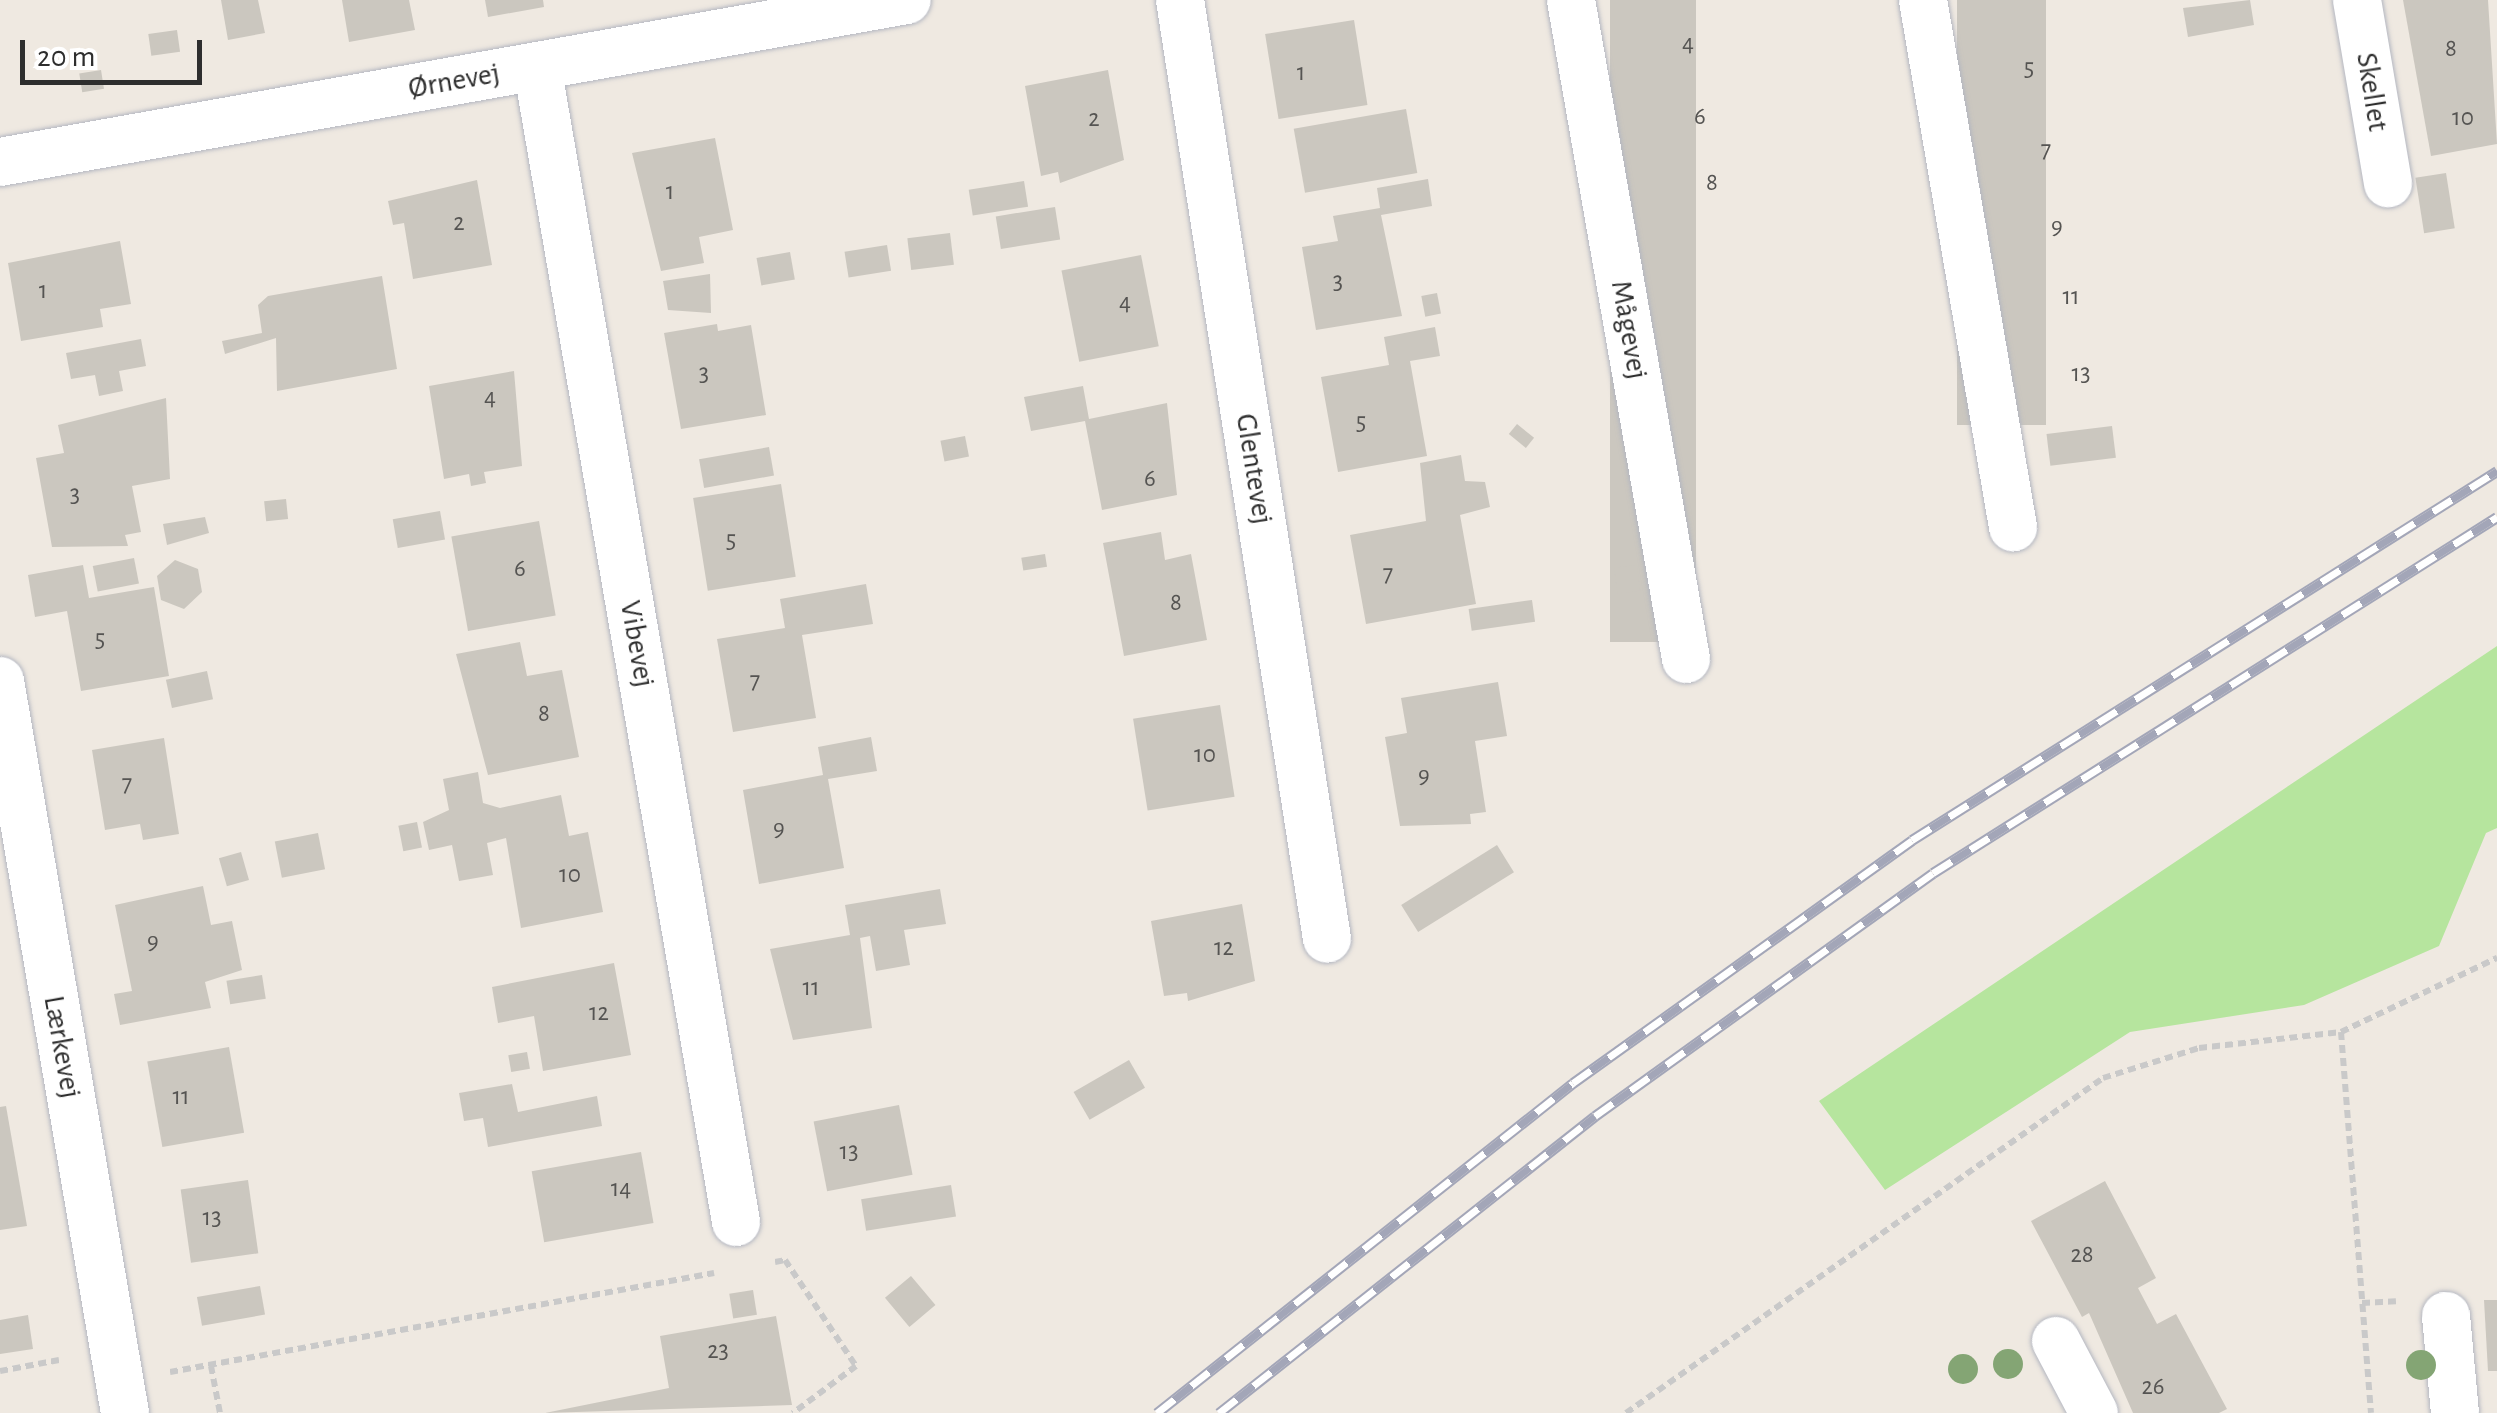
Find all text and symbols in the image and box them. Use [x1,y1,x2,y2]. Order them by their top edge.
scale bar [25,20,208,82]
house number: 4 [1682,29,1694,59]
house number: 8 [2445,34,2457,64]
text: 20 m [37,42,95,72]
street label: Skellet [2348,50,2396,134]
house number: 5 [2024,53,2034,83]
street label: Ørnevej [406,55,502,107]
house number: 1 [1297,58,1305,88]
house number: 6 [1694,102,1706,132]
house number: 10 [2452,103,2474,133]
house number: 2 [1088,104,1100,134]
house number: 7 [2041,135,2051,165]
house number: 8 [1706,168,1718,198]
house number: 1 [666,177,674,207]
house number: 2 [453,208,465,238]
house number: 9 [2051,212,2063,242]
house number: 3 [1333,267,1343,297]
house number: 1 [39,276,47,306]
street label: Mågevej [1603,278,1655,382]
house number: 11 [2062,282,2080,312]
house number: 4 [1119,288,1131,318]
house number: 3 [699,359,709,389]
house number: 13 [2072,359,2090,389]
house number: 4 [484,383,496,413]
house number: 5 [1356,407,1366,437]
street label: Glentevej [1228,411,1280,527]
house number: 6 [1144,464,1156,494]
house number: 3 [70,480,80,510]
house number: 5 [726,525,736,555]
house number: 6 [514,554,526,584]
house number: 7 [1383,559,1393,589]
house number: 8 [1170,588,1182,618]
street label: Vibevej [612,598,662,690]
house number: 5 [95,624,105,654]
house number: 7 [750,666,760,696]
house number: 8 [538,699,550,729]
house number: 10 [1194,740,1216,770]
house number: 9 [1418,761,1430,791]
house number: 7 [122,769,132,799]
house number: 9 [773,814,785,844]
house number: 10 [559,860,581,890]
house number: 9 [147,927,159,957]
house number: 12 [1214,933,1234,963]
house number: 11 [802,973,820,1003]
street label: Lærkevej [35,993,89,1101]
house number: 12 [589,998,609,1028]
house number: 11 [172,1082,190,1112]
house number: 13 [840,1137,858,1167]
house number: 14 [611,1174,631,1204]
house number: 13 [203,1203,221,1233]
house number: 28 [2070,1240,2094,1270]
house number: 23 [707,1336,729,1366]
house number: 26 [2141,1372,2165,1402]

